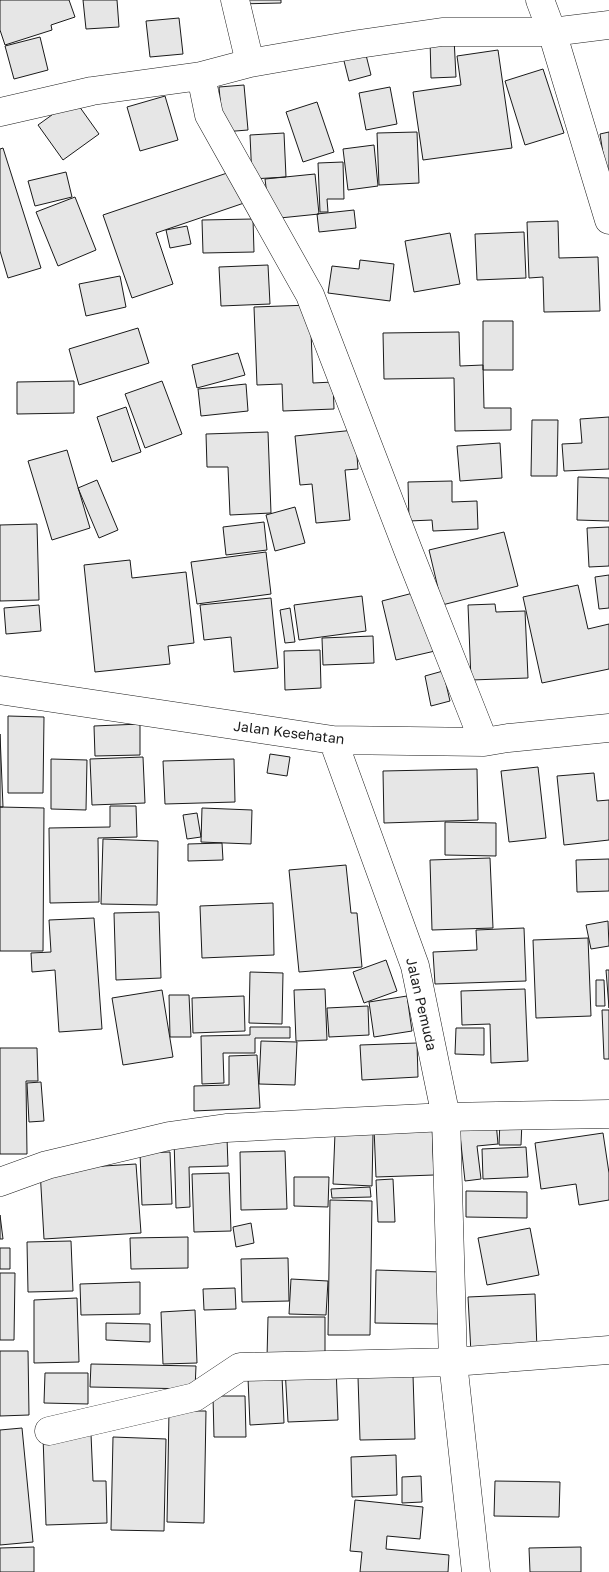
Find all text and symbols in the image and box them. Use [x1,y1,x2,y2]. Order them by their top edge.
street label: Jalan Kesehatan [233,717,345,747]
street label: Jalan Pemuda [403,956,441,1052]

